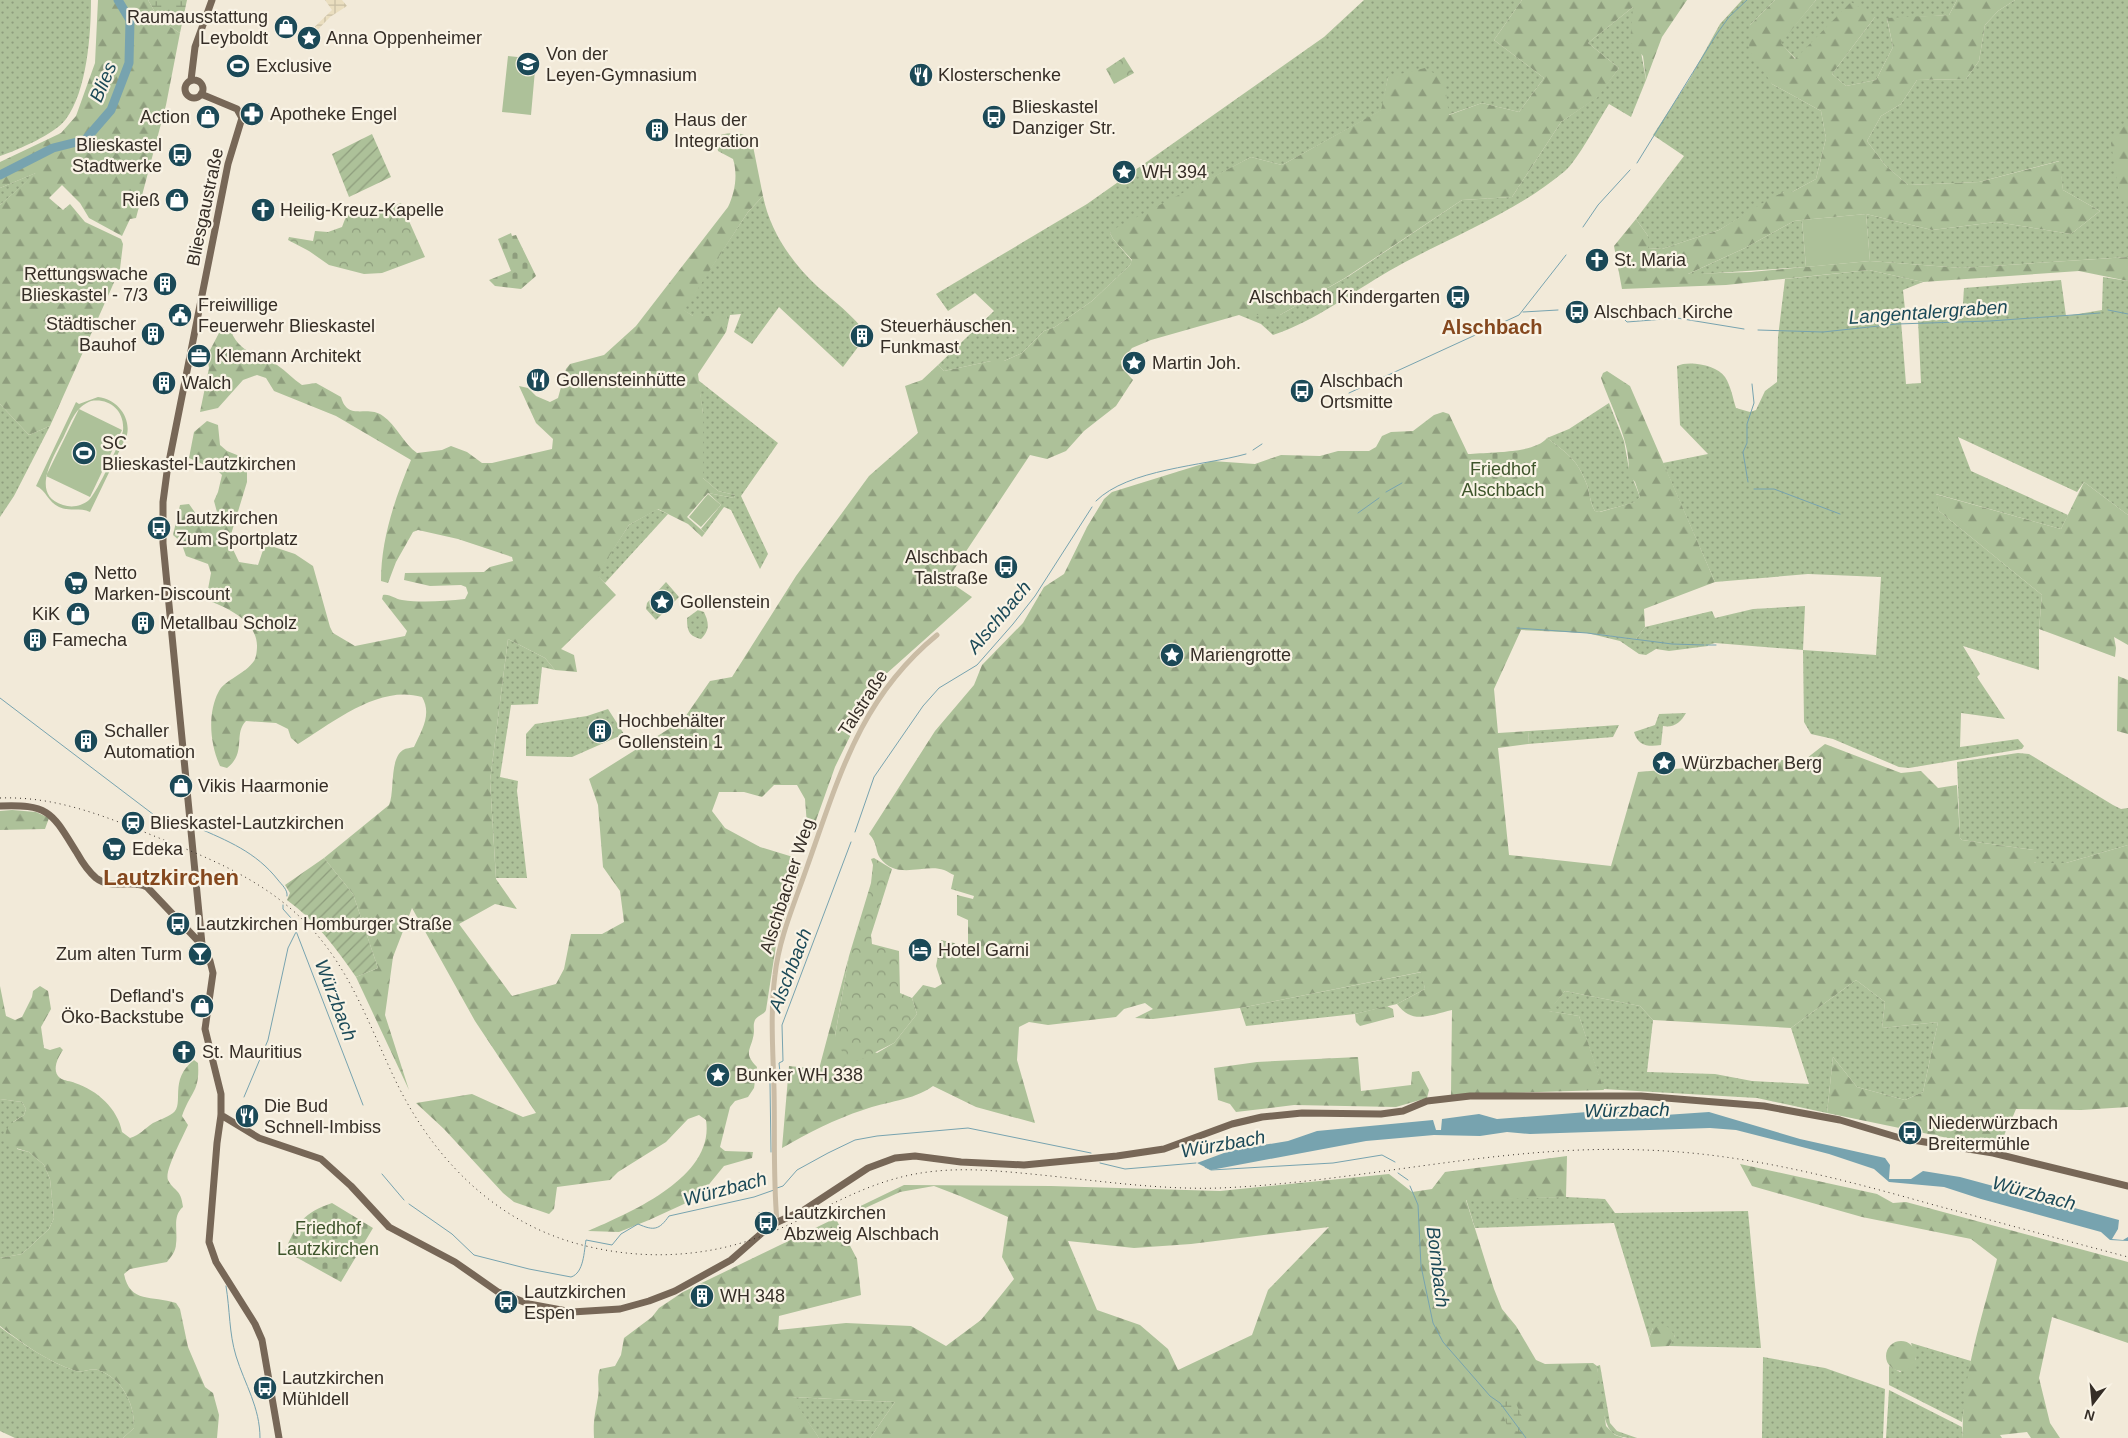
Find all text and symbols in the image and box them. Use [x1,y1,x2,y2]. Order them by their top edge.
place label: Raumausstattung Leyboldt [127,7,268,48]
shop icon: Raumausstattung Leyboldt [273,14,299,40]
place icon: Anna Oppenheimer [296,25,322,51]
place label: Anna Oppenheimer [326,28,482,48]
place label: Von der Leyen-Gymnasium [546,44,697,85]
school or university icon: Von der Leyen-Gymnasium [515,51,541,77]
sports icon: Exclusive [225,53,251,79]
place label: Exclusive [256,56,332,76]
water label: Blies [85,58,121,105]
restaurant icon: Klosterschenke [908,62,934,88]
place label: Klosterschenke [938,65,1061,85]
place label: Blieskastel Danziger Str. [1012,97,1116,138]
pharmacy icon: Apotheke Engel [239,101,265,127]
shop icon: Action [195,104,221,130]
place label: Apotheke Engel [270,104,397,124]
bus stop icon: Blieskastel Danziger Str. [981,104,1007,130]
place label: Action [140,107,190,127]
place label: Haus der Integration [674,110,759,151]
building icon: Haus der Integration [644,117,670,143]
place label: Blieskastel Stadtwerke [72,135,162,176]
bus stop icon: Blieskastel Stadtwerke [167,142,193,168]
street label: Bliesgaustraße [183,146,227,268]
place icon: WH 394 [1111,159,1137,185]
place label: WH 394 [1142,162,1207,182]
shop icon: Rieß [164,187,190,213]
place label: Rieß [122,190,160,210]
church icon: Heilig-Kreuz-Kapelle [250,197,276,223]
place label: Heilig-Kreuz-Kapelle [280,200,444,220]
church icon: St. Maria [1584,247,1610,273]
place label: St. Maria [1614,250,1687,270]
place label: Rettungswache Blieskastel - 7/3 [21,264,148,305]
building icon: Rettungswache Blieskastel - 7/3 [152,271,178,297]
bus stop icon: Alschbach Kindergarten [1445,284,1471,310]
place label: Alschbach Kindergarten [1249,287,1440,307]
place label: Freiwillige Feuerwehr Blieskastel [198,295,375,336]
water label: Langentalergraben [1848,296,2008,328]
bus stop icon: Alschbach Kirche [1564,299,1590,325]
public building icon: Freiwillige Feuerwehr Blieskastel [167,302,193,328]
place label: Alschbach Kirche [1594,302,1733,322]
place label: Städtischer Bauhof [46,314,137,355]
place label: Steuerhäuschen. Funkmast [880,316,1016,357]
district label: Alschbach [1441,316,1543,338]
building icon: Städtischer Bauhof [140,321,166,347]
building icon: Steuerhäuschen. Funkmast [849,323,875,349]
office icon: Klemann Architekt [186,343,212,369]
place label: Klemann Architekt [216,346,361,366]
place icon: Martin Joh. [1121,350,1147,376]
place label: Martin Joh. [1152,353,1241,373]
restaurant icon: Gollensteinhütte [525,367,551,393]
building icon: Walch [151,370,177,396]
place label: Gollensteinhütte [556,370,686,390]
place label: Alschbach Ortsmitte [1320,371,1403,412]
place label: Walch [182,373,231,393]
bus stop icon: Alschbach Ortsmitte [1289,378,1315,404]
place label: SC Blieskastel-Lautzkirchen [102,433,296,474]
sports icon: SC Blieskastel-Lautzkirchen [71,440,97,466]
park label: Friedhof Alschbach [1461,459,1545,500]
place label: Lautzkirchen Zum Sportplatz [176,508,298,549]
bus stop icon: Lautzkirchen Zum Sportplatz [146,515,172,541]
place label: Alschbach Talstraße [905,547,988,588]
bus stop icon: Alschbach Talstraße [993,554,1019,580]
place label: Netto Marken-Discount [94,563,230,604]
supermarket icon: Netto Marken-Discount [63,570,89,596]
water label: Alschbach [962,577,1035,658]
place icon: Gollenstein [649,589,675,615]
place label: Gollenstein [680,592,770,612]
shop icon: KiK [65,601,91,627]
place label: KiK [32,604,60,624]
building icon: Metallbau Scholz [130,610,156,636]
place label: Metallbau Scholz [160,613,297,633]
building icon: Famecha [22,627,48,653]
place label: Famecha [52,630,128,650]
place icon: Mariengrotte [1159,642,1185,668]
place label: Mariengrotte [1190,645,1291,665]
street label: Talstraße [834,667,892,739]
place label: Hochbehälter Gollenstein 1 [618,711,725,752]
building icon: Hochbehälter Gollenstein 1 [587,718,613,744]
place label: Schaller Automation [104,721,195,762]
building icon: Schaller Automation [73,728,99,754]
place icon: Würzbacher Berg [1651,750,1677,776]
place label: Würzbacher Berg [1682,753,1822,773]
shop icon: Vikis Haarmonie [168,773,194,799]
place label: Vikis Haarmonie [198,776,329,796]
station icon: Blieskastel-Lautzkirchen [120,810,146,836]
place label: Blieskastel-Lautzkirchen [150,813,344,833]
street label: Alschbacher Weg [756,816,818,956]
supermarket icon: Edeka [101,836,127,862]
place label: Edeka [132,839,184,859]
district label: Lautzkirchen [103,865,239,890]
bus stop icon: Lautzkirchen Homburger Straße [165,911,191,937]
place label: Lautzkirchen Homburger Straße [196,914,452,934]
water label: Alschbach [764,925,816,1016]
hotel icon: Hotel Garni [907,937,933,963]
place label: Hotel Garni [938,940,1029,960]
bar icon: Zum alten Turm [187,941,213,967]
place label: Zum alten Turm [56,944,182,964]
water label: Würzbach [311,956,361,1044]
place label: Defland's Öko-Backstube [61,986,184,1027]
shop icon: Defland's Öko-Backstube [189,993,215,1019]
church icon: St. Mauritius [171,1039,197,1065]
place label: St. Mauritius [202,1042,302,1062]
place icon: Bunker WH 338 [705,1062,731,1088]
place label: Bunker WH 338 [736,1065,863,1085]
place label: Die Bud Schnell-Imbiss [264,1096,381,1137]
water label: Würzbach [1584,1099,1670,1121]
restaurant icon: Die Bud Schnell-Imbiss [234,1103,260,1129]
place label: Niederwürzbach Breitermühle [1928,1113,2058,1154]
bus stop icon: Niederwürzbach Breitermühle [1897,1120,1923,1146]
water label: Würzbach [1179,1126,1267,1162]
water label: Würzbach [681,1168,769,1210]
water label: Würzbach [1990,1172,2078,1214]
place label: Lautzkirchen Abzweig Alschbach [784,1203,939,1244]
bus stop icon: Lautzkirchen Abzweig Alschbach [753,1210,779,1236]
park label: Friedhof Lautzkirchen [277,1218,379,1259]
water label: Bornbach [1423,1225,1453,1309]
place label: Lautzkirchen Espen [524,1282,626,1323]
building icon: WH 348 [689,1283,715,1309]
place label: WH 348 [720,1286,785,1306]
bus stop icon: Lautzkirchen Espen [493,1289,519,1315]
place label: Lautzkirchen Mühldell [282,1368,384,1409]
bus stop icon: Lautzkirchen Mühldell [252,1375,278,1401]
north arrow [2068,1378,2118,1428]
text: N [2082,1406,2096,1425]

